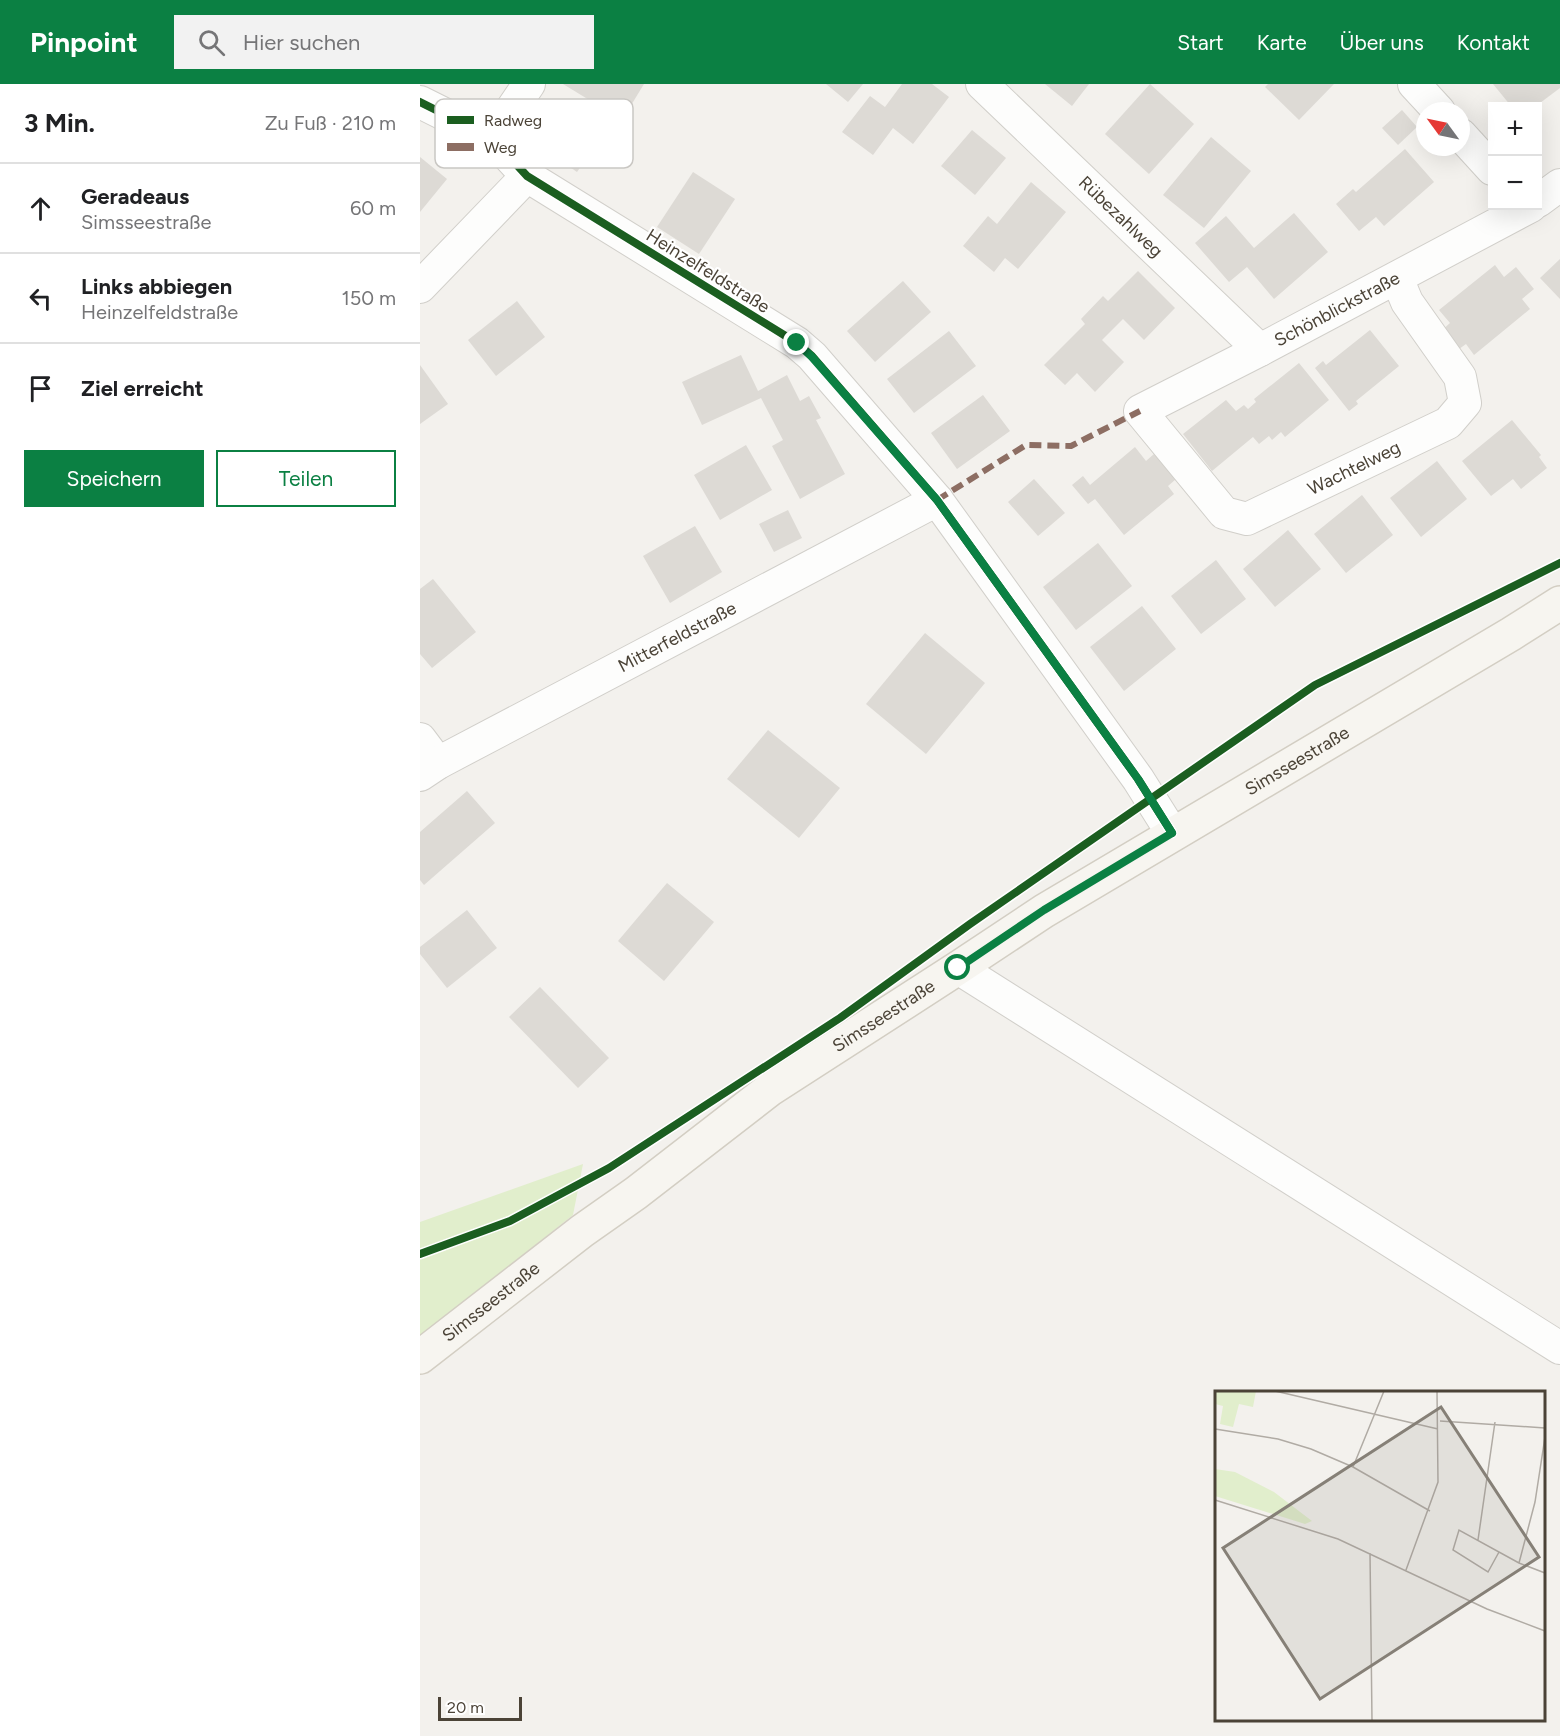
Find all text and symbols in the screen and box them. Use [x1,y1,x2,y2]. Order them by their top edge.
search box [174,15,594,69]
text: Pinpoint [30,25,138,59]
icon: search [195,26,228,59]
text: Hier suchen [243,29,360,56]
text: Start [1177,30,1224,55]
text: Karte [1257,30,1307,55]
text: Über uns [1340,30,1424,55]
text: Kontakt [1457,30,1530,55]
legend [435,99,633,168]
north arrow [1416,102,1470,156]
map controls [1488,102,1542,210]
button: + [1488,102,1542,156]
text: 3 Min. [24,107,95,139]
text: Zu Fuß · 210 m [265,111,396,135]
text: Radweg [484,111,542,130]
text: Weg [484,138,517,157]
button: − [1488,156,1542,210]
street label: Rübezahlweg [1074,171,1167,262]
text: Geradeaus [81,183,189,210]
icon: ahead [24,192,57,225]
text: 60 m [350,196,396,220]
text: Simsseestraße [81,210,211,234]
street label: Heinzelfeldstraße [642,224,774,318]
street label: Schönblickstraße [1270,267,1404,351]
text: Links abbiegen [81,273,232,300]
icon: left [24,282,57,315]
text: 150 m [341,286,396,310]
text: Heinzelfeldstraße [81,300,238,324]
route end [783,329,809,355]
icon: arrive [24,372,57,405]
text: Ziel erreicht [81,375,204,402]
street label: Wachtelweg [1304,436,1404,500]
button: Speichern [24,450,204,507]
button: Teilen [216,450,396,507]
street label: Mitterfeldstraße [614,597,740,677]
street label: Simsseestraße [1241,721,1353,800]
route start [944,954,970,980]
street label: Simsseestraße [828,975,939,1057]
street label: Simsseestraße [438,1257,544,1346]
inset map [1215,1391,1545,1721]
scale bar [438,1694,522,1722]
text: 20 m [447,1698,484,1717]

